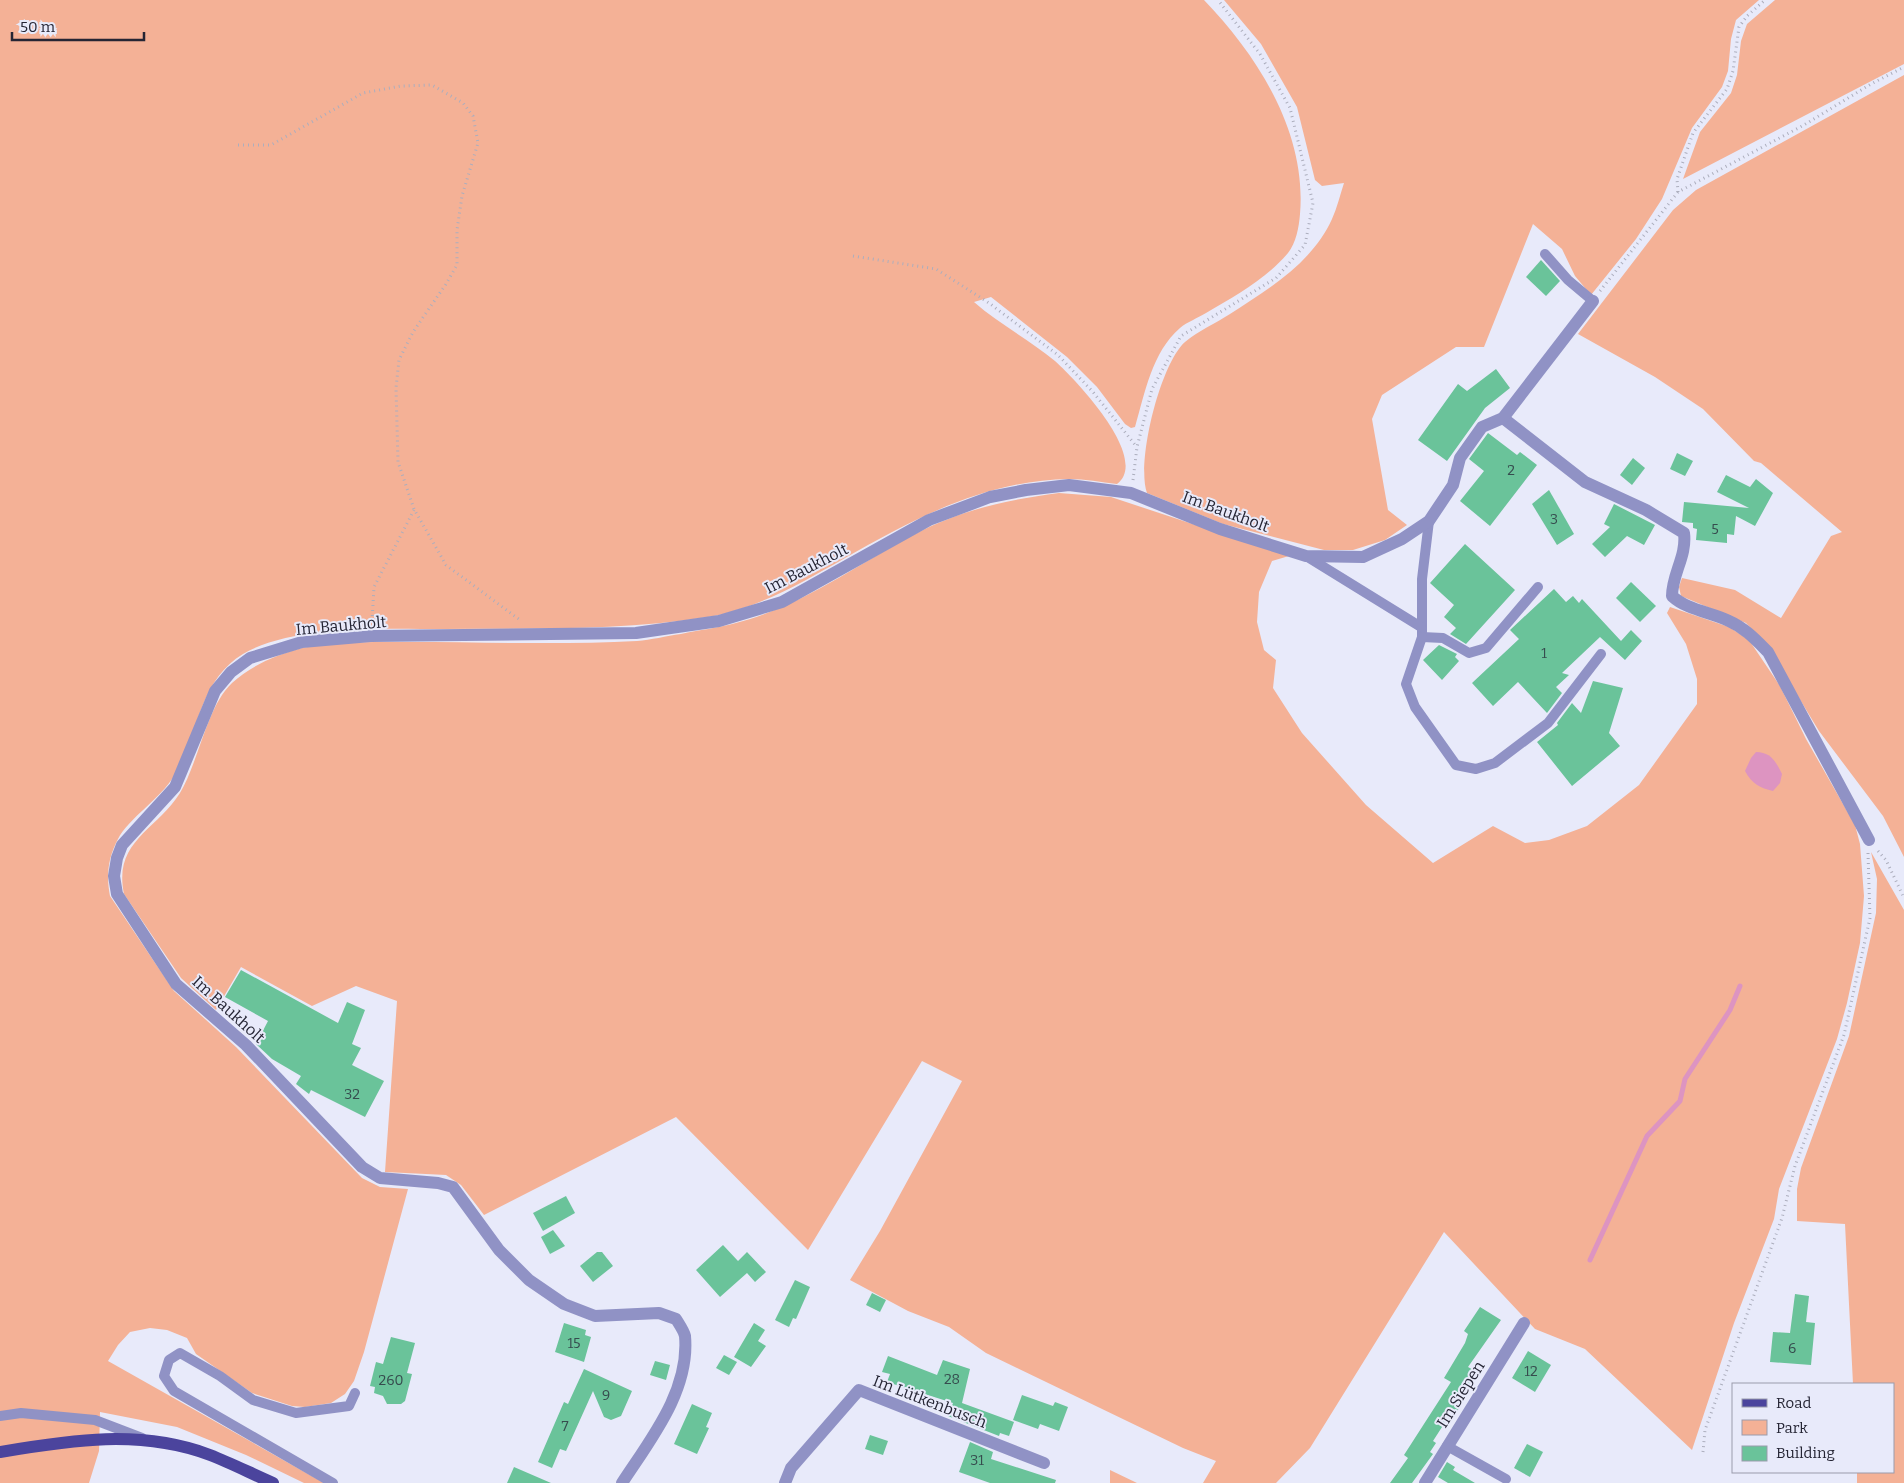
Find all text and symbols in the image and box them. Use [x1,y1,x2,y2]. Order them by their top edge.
scale bar [12,10,145,42]
text: 50 m [20,18,56,36]
house number: 2 [1507,462,1515,479]
street label: Im Baukholt [1180,487,1272,536]
house number: 3 [1550,511,1558,528]
house number: 5 [1711,521,1719,538]
street label: Im Baukholt [761,539,851,598]
street label: Im Baukholt [295,612,387,639]
house number: 1 [1541,645,1547,662]
street label: Im Baukholt [188,972,269,1047]
house number: 32 [344,1086,360,1103]
house number: 15 [567,1335,581,1352]
house number: 6 [1788,1340,1796,1357]
street label: Im Siepen [1432,1357,1488,1431]
house number: 12 [1524,1363,1538,1380]
street label: Im Lütkenbusch [870,1371,989,1432]
house number: 28 [944,1371,960,1388]
house number: 260 [379,1372,403,1389]
legend [1732,1383,1894,1473]
house number: 9 [602,1387,610,1404]
text: Road [1776,1394,1811,1412]
house number: 7 [561,1418,569,1435]
text: Park [1776,1419,1808,1437]
text: Building [1776,1444,1835,1462]
house number: 31 [970,1452,984,1469]

